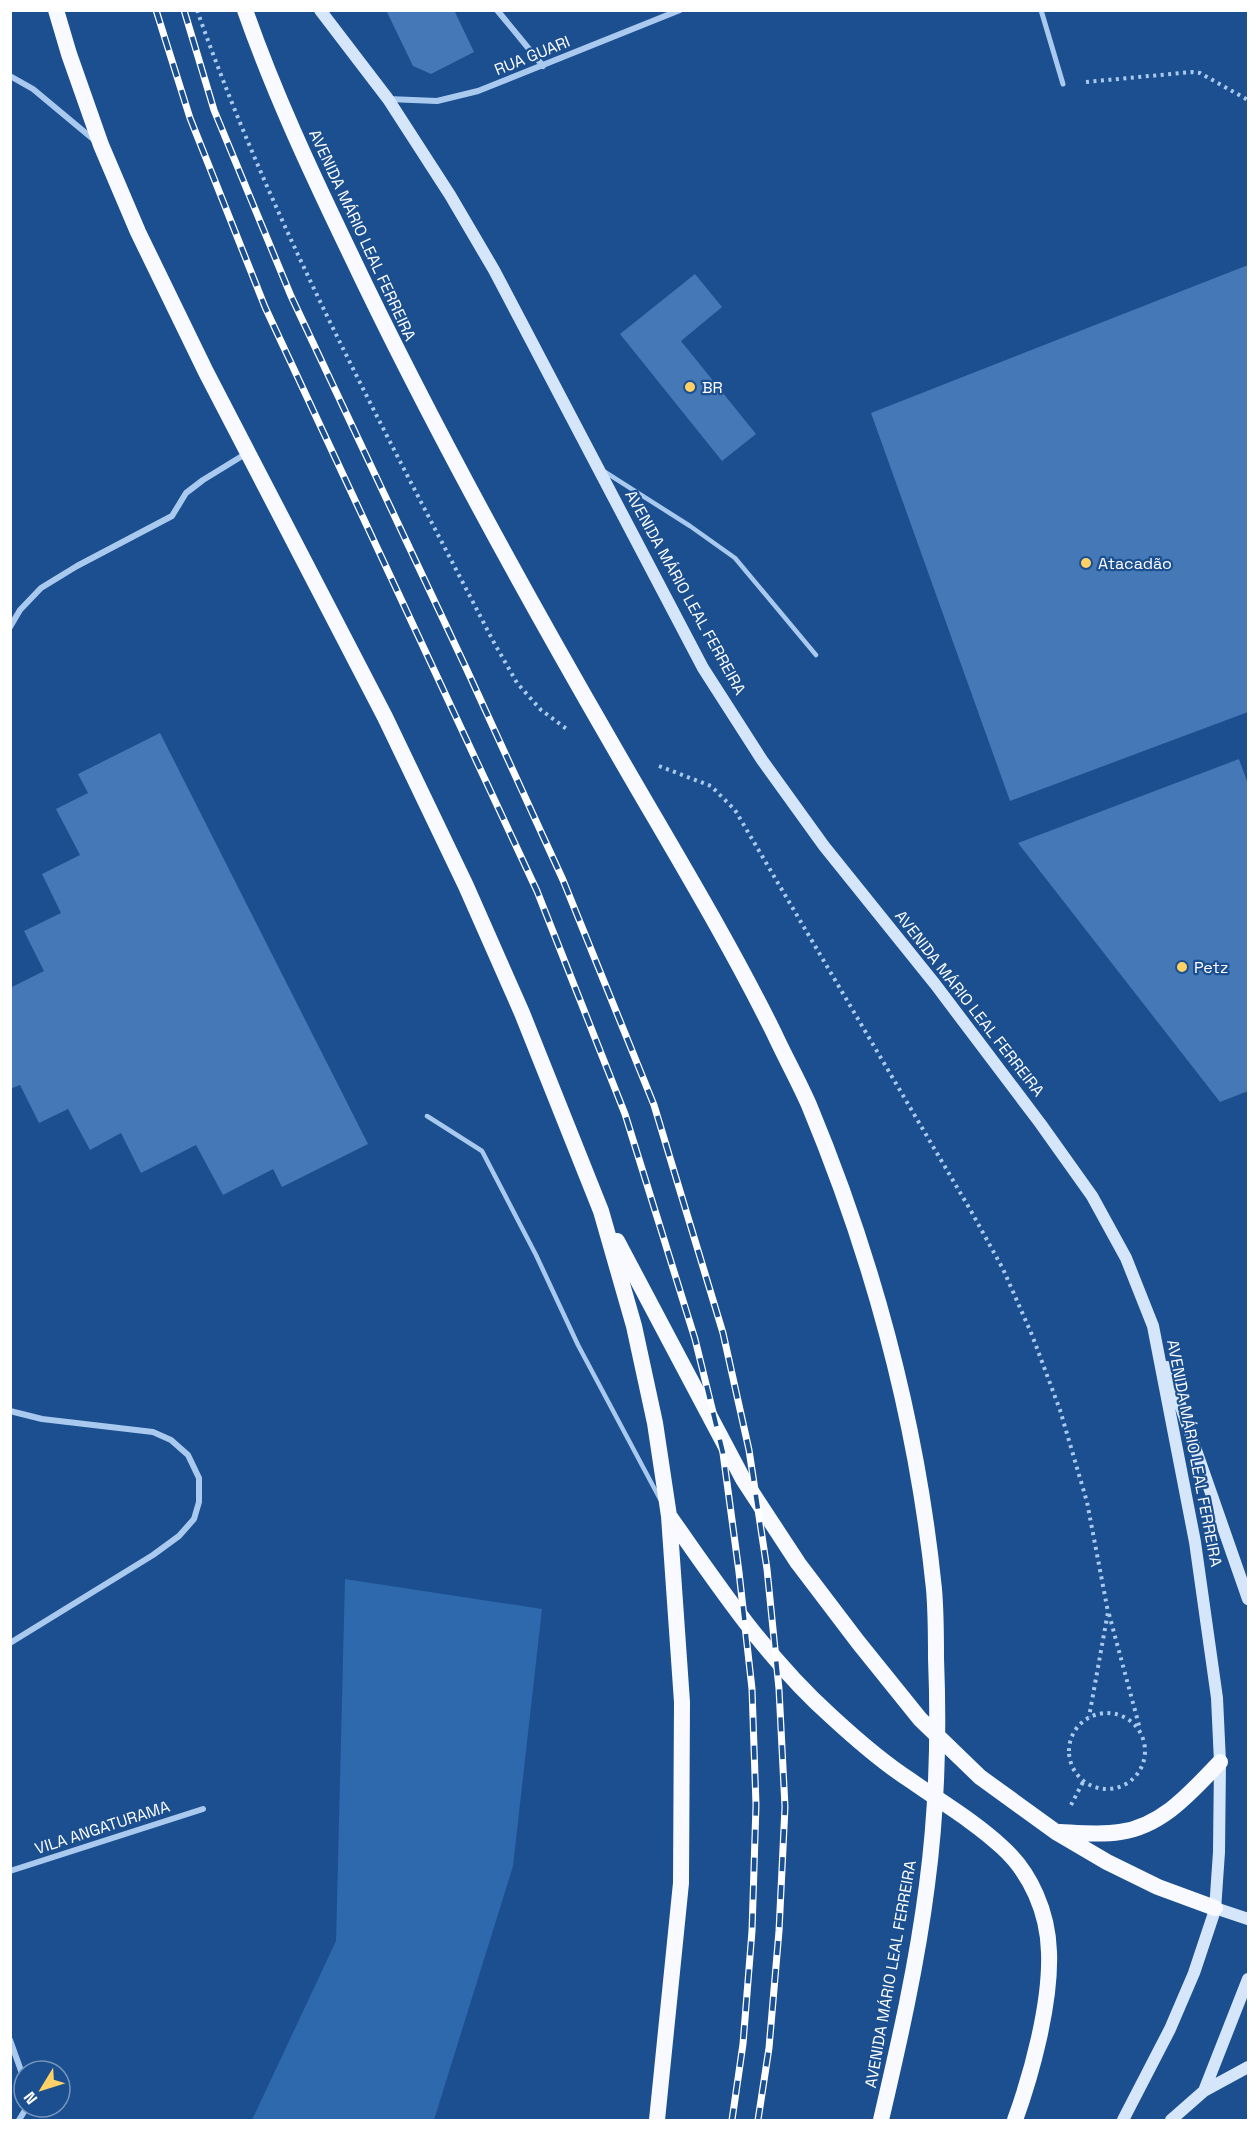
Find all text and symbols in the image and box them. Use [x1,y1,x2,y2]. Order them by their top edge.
street label: RUA GUARI [491,31,573,80]
street label: AVENIDA MÁRIO LEAL FERREIRA [304,126,421,344]
place label: BR [702,377,723,398]
marker: BR [683,380,697,394]
street label: AVENIDA MÁRIO LEAL FERREIRA [620,486,751,698]
place label: Atacadão [1098,553,1172,574]
marker: Atacadão [1079,556,1093,570]
street label: AVENIDA MÁRIO LEAL FERREIRA [890,906,1049,1101]
place label: Petz [1194,957,1228,978]
marker: Petz [1175,960,1189,974]
street label: AVENIDA MÁRIO LEAL FERREIRA [1162,1338,1227,1568]
street label: VILA ANGATURAMA [32,1796,172,1859]
street label: AVENIDA MÁRIO LEAL FERREIRA [860,1858,921,2090]
north arrow [12,2059,72,2119]
text: N [19,2087,42,2109]

